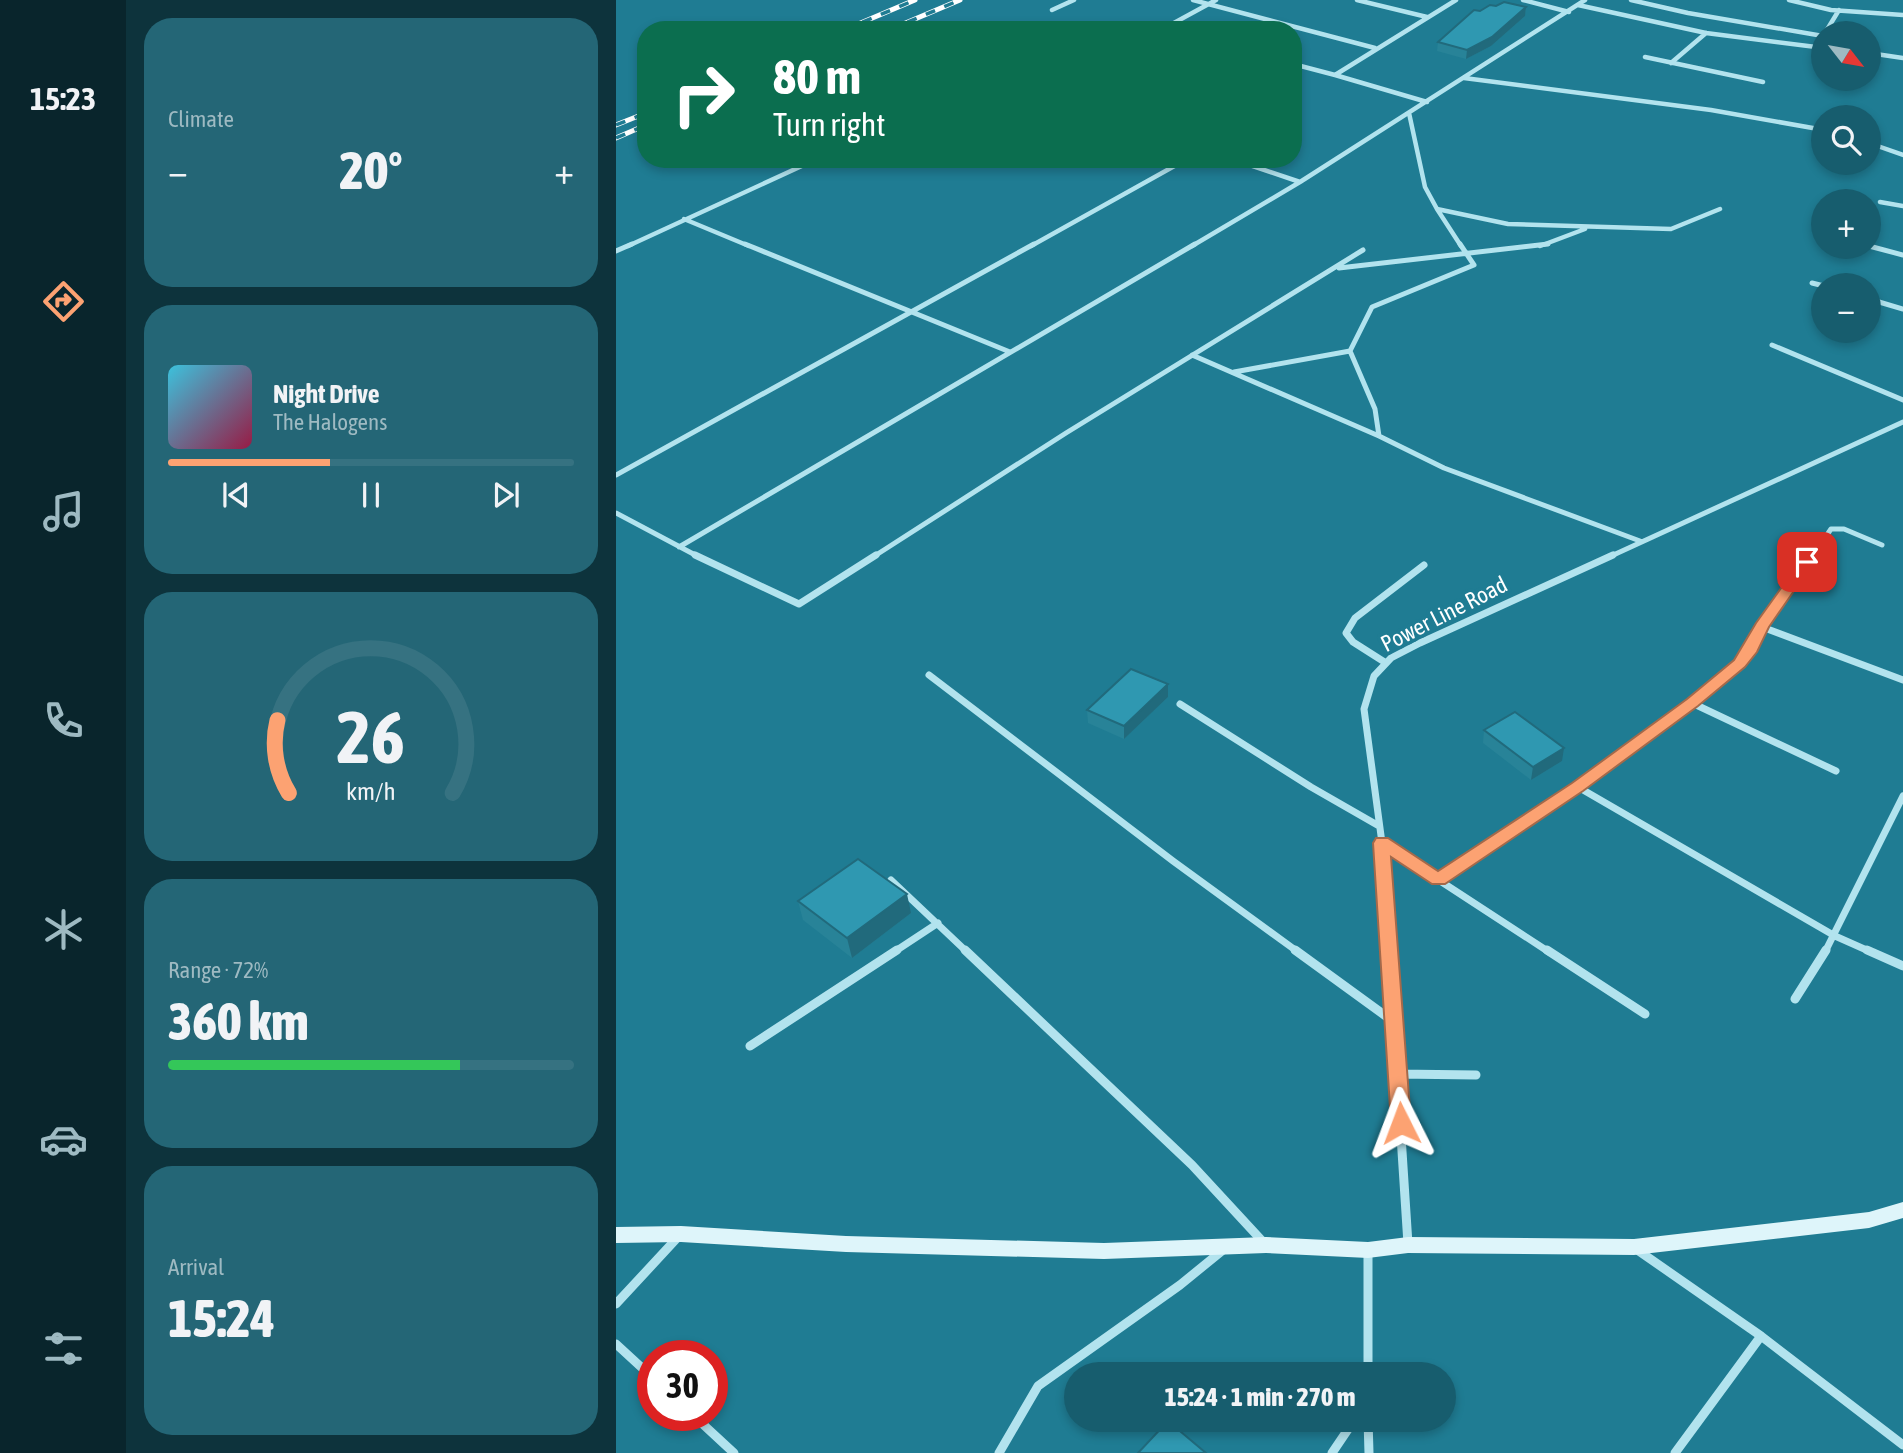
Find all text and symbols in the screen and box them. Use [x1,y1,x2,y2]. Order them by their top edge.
north arrow [1811,21,1881,91]
map controls [1811,21,1881,343]
text: 80 m [773,48,861,104]
icon: right [658,49,749,140]
text: 15:23 [30,80,96,117]
button: search [1811,105,1881,175]
text: Climate [168,106,234,132]
text: Turn right [773,106,886,143]
text: 20° [339,140,403,200]
text: − [168,149,188,192]
text: + [554,149,574,192]
button: + [1811,189,1881,259]
button: − [1811,273,1881,343]
icon: directions [39,277,88,326]
text: Night Drive [273,379,380,409]
text: The Halogens [273,409,387,435]
icon: previous [217,476,255,514]
icon: pause [352,476,390,514]
icon: next [487,476,525,514]
icon: music [39,487,88,536]
pin [1777,532,1837,592]
icon: arrive [1788,543,1826,581]
street label: Power Line Road [1376,571,1512,657]
text: 26 [337,695,405,778]
icon: phone [39,696,88,745]
text: km/h [346,776,396,804]
icon: climate [39,905,88,954]
text: Range · 72% [168,957,268,983]
text: 360 km [168,991,309,1051]
position arrow [1364,1086,1438,1160]
icon: car [39,1115,88,1164]
text: Arrival [168,1254,224,1280]
text: 15:24 [168,1288,275,1348]
icon: filters [39,1324,88,1373]
speed limit sign: 30 [637,1340,728,1431]
text: 15:24 · 1 min · 270 m [1165,1382,1355,1412]

